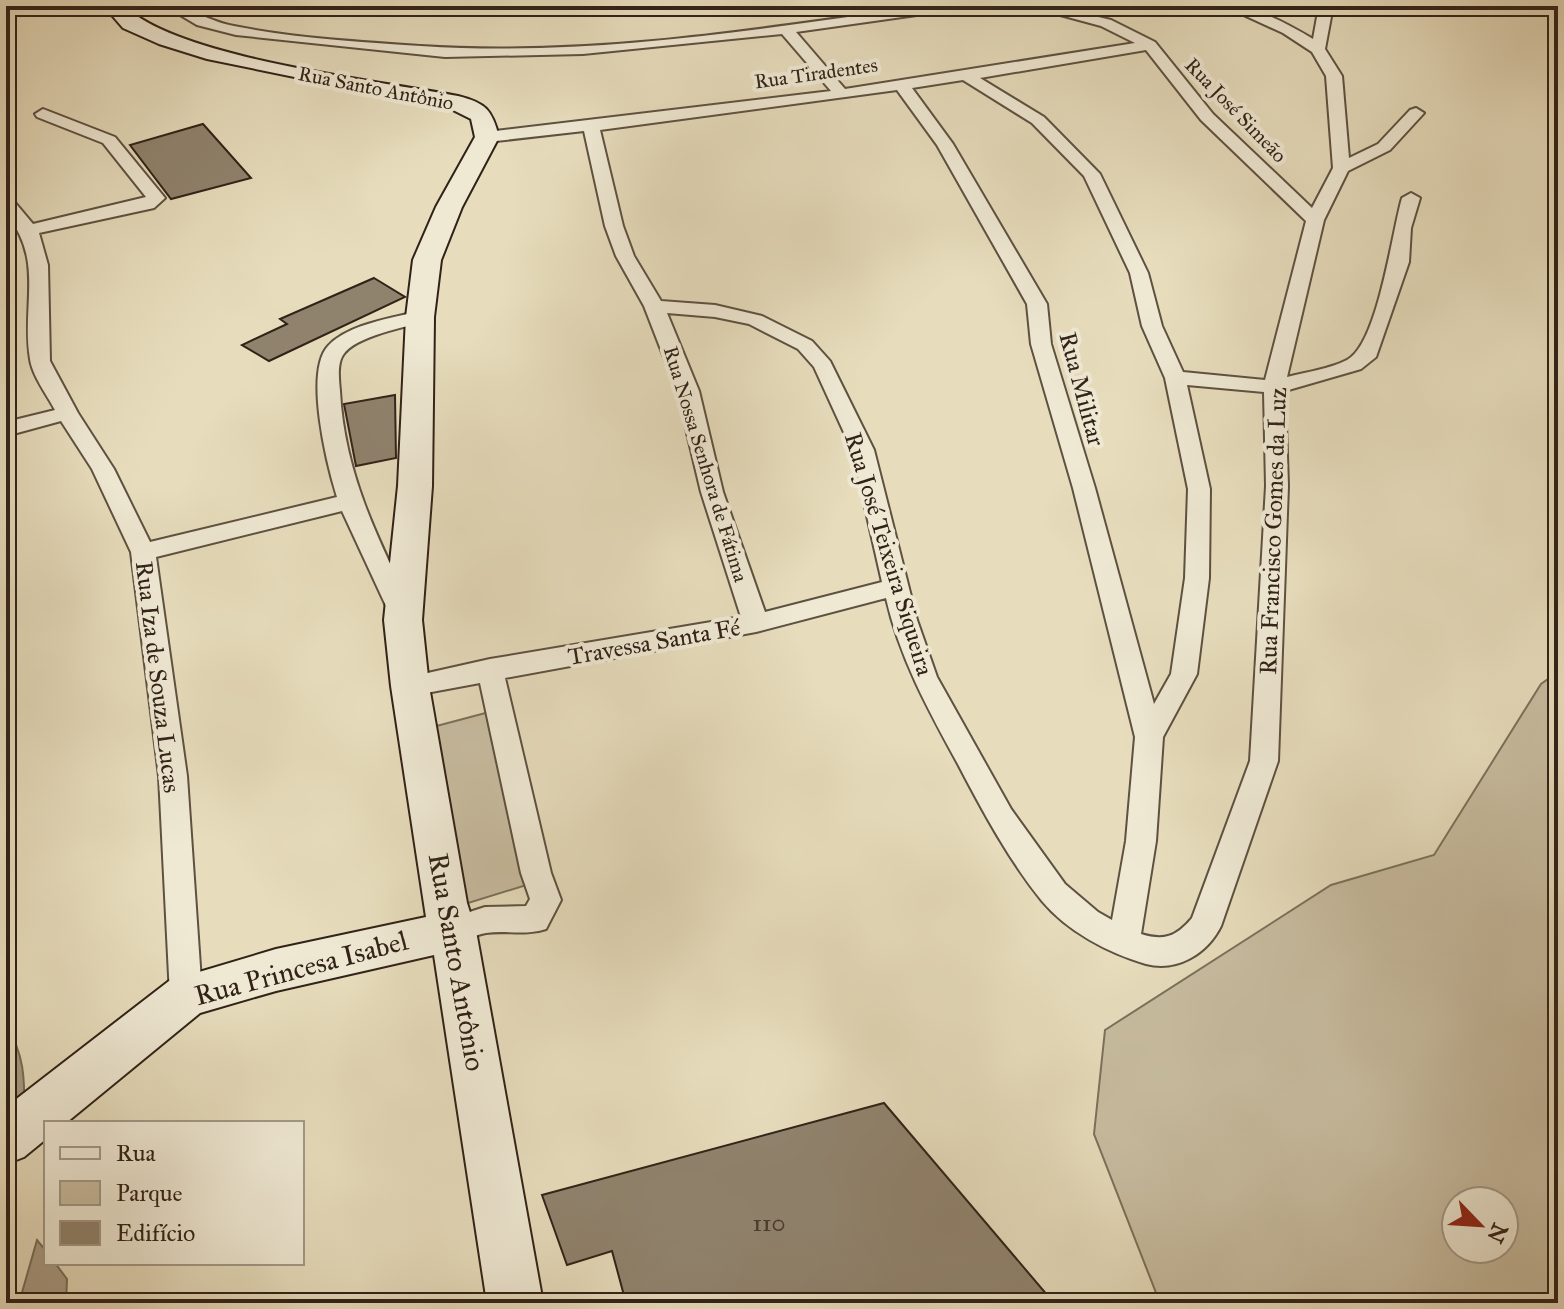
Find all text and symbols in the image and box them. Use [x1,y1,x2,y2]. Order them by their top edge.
street label: Rua Tiradentes [753,52,879,94]
street label: Rua José Simeão [1179,53,1292,168]
street label: Rua Santo Antônio [296,61,456,115]
street label: Rua Militar [1052,329,1112,449]
street label: Rua Nossa Senhora de Fátima [659,343,753,585]
street label: Rua Francisco Gomes da Luz [1253,387,1293,675]
street label: Rua José Teixeira Siqueira [838,429,941,680]
street label: Rua Iza de Souza Lucas [129,559,187,795]
street label: Travessa Santa Fé [565,612,743,672]
street label: Rua Santo Antônio [421,850,493,1074]
street label: Rua Princesa Isabel [190,923,412,1013]
legend [44,1121,304,1265]
text: Rua [116,1138,156,1168]
text: Parque [116,1178,183,1208]
north arrow [1440,1185,1520,1265]
house number: 110 [753,1208,785,1238]
text: Edifício [116,1218,195,1248]
text: N [1481,1219,1514,1248]

